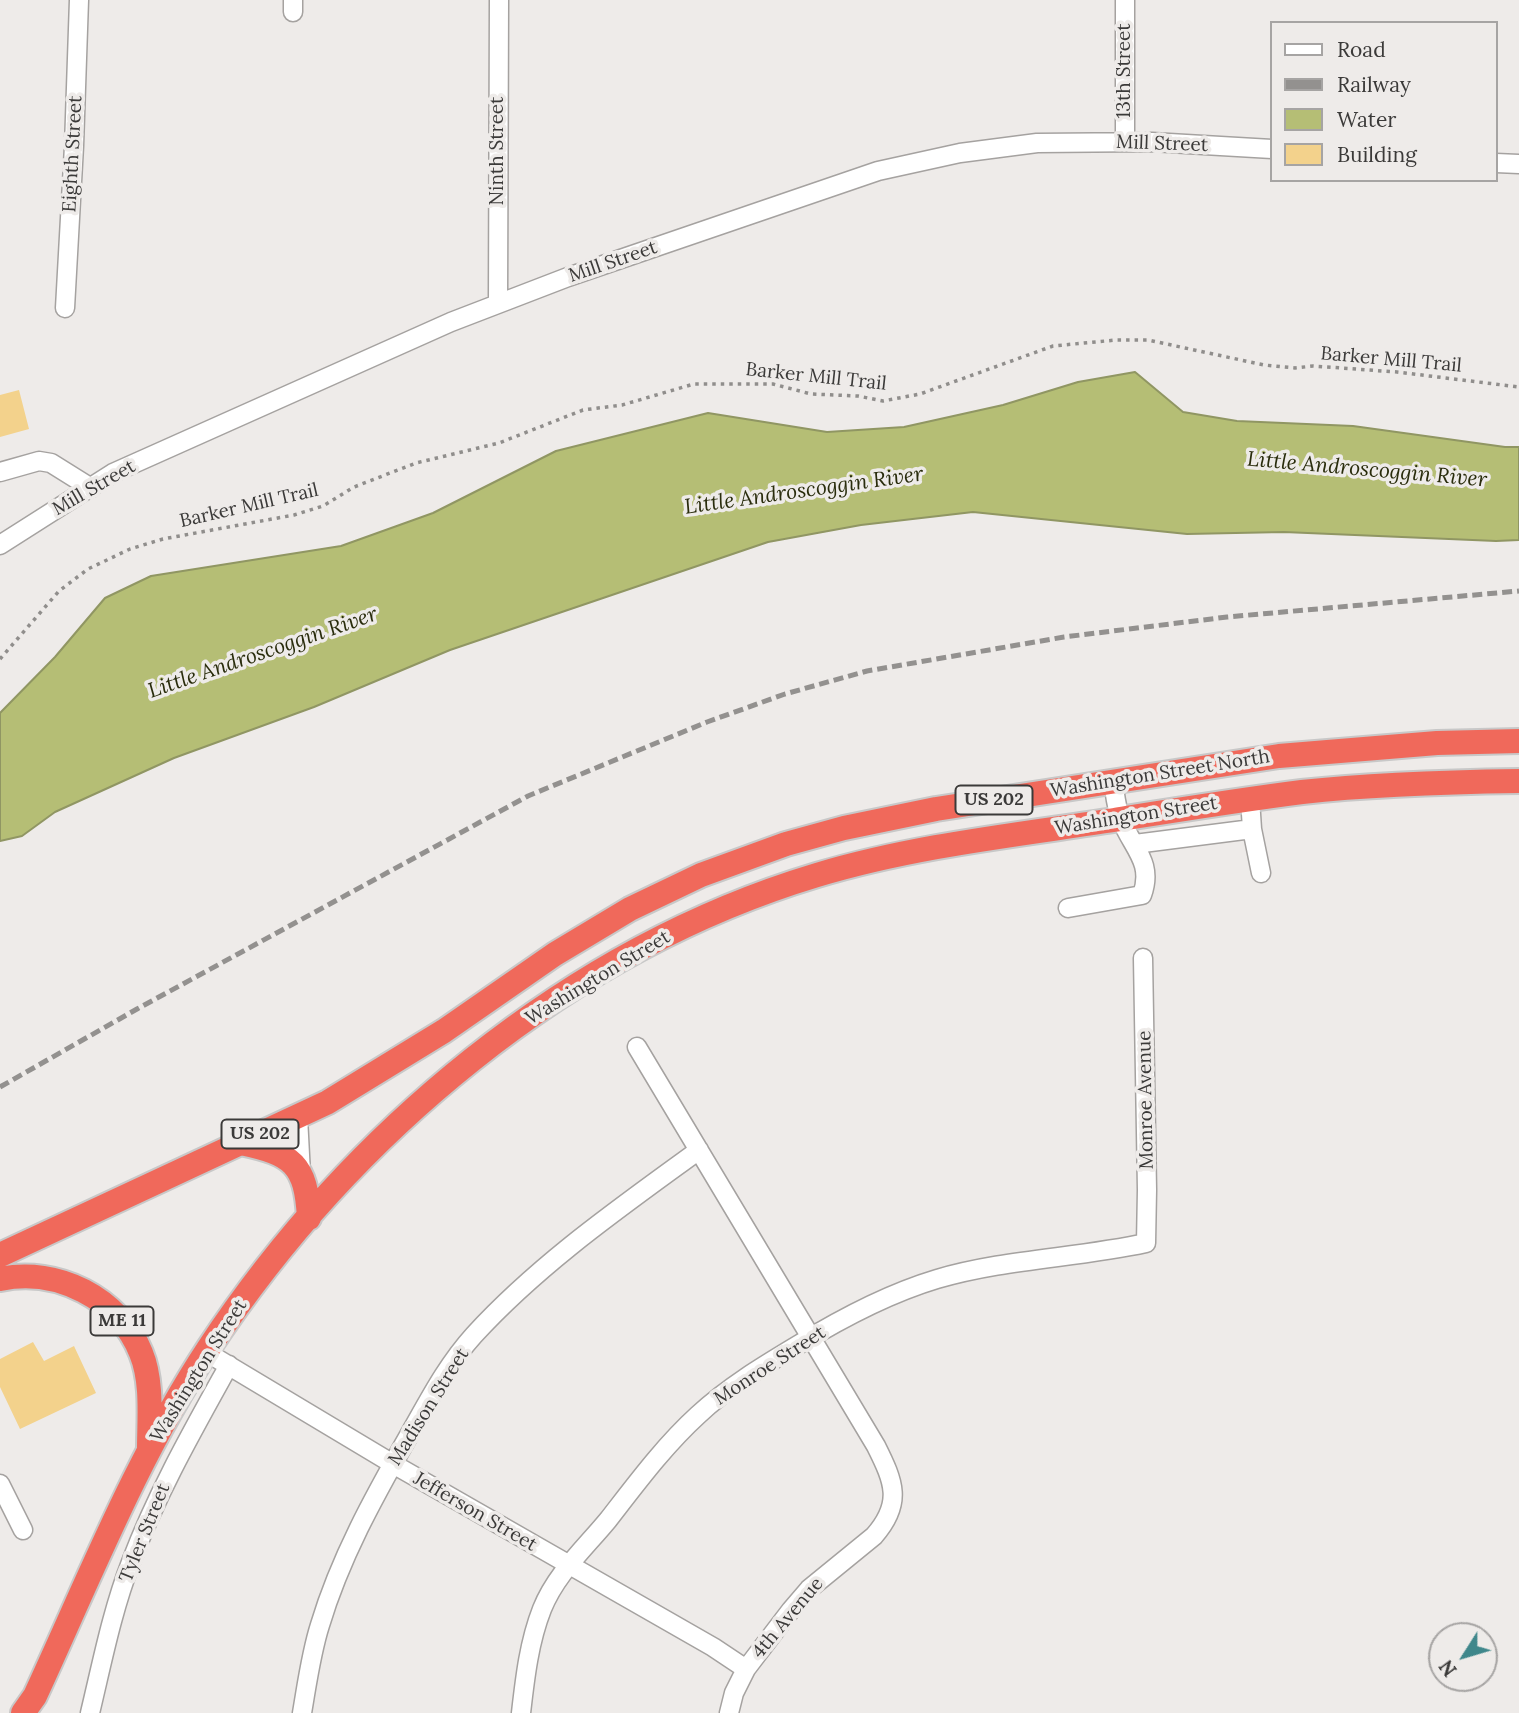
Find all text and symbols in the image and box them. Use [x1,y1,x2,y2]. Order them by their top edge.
legend [1270,21,1498,182]
street label: 13th Street [1114,23,1136,119]
text: Road [1337,36,1386,63]
text: Railway [1337,71,1411,98]
street label: Eighth Street [59,95,87,213]
street label: Ninth Street [487,97,509,205]
text: Water [1337,106,1396,133]
street label: Mill Street [1116,131,1208,157]
text: Building [1337,141,1417,168]
street label: Mill Street [566,236,660,288]
street label: Barker Mill Trail [1319,342,1463,378]
street label: Barker Mill Trail [744,358,888,396]
water label: Little Androscoggin River [1246,447,1488,493]
street label: Mill Street [48,455,140,521]
water label: Little Androscoggin River [683,462,925,520]
street label: Barker Mill Trail [177,479,321,533]
water label: Little Androscoggin River [145,602,381,704]
street label: Washington Street North [1049,745,1271,803]
road number: US 202 [956,786,1032,814]
street label: Washington Street [1053,792,1219,840]
street label: Washington Street [522,926,674,1030]
street label: Monroe Avenue [1133,1030,1159,1170]
road number: US 202 [222,1120,298,1148]
street label: Washington Street [146,1295,252,1447]
road number: ME 11 [90,1306,154,1336]
street label: Monroe Street [710,1321,830,1411]
street label: Madison Street [384,1344,474,1470]
street label: Jefferson Street [409,1467,541,1557]
street label: Tyler Street [115,1480,175,1586]
street label: 4th Avenue [748,1573,828,1663]
north arrow [1428,1622,1498,1692]
text: N [1434,1655,1462,1682]

